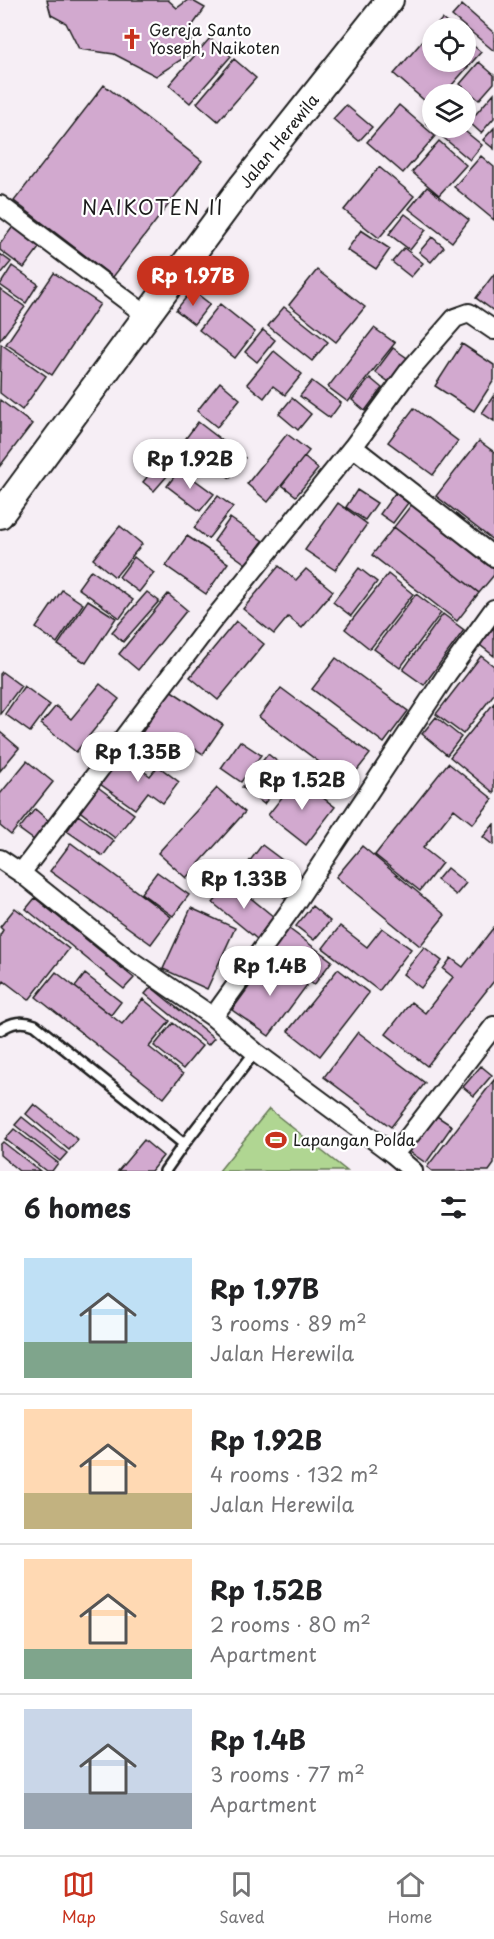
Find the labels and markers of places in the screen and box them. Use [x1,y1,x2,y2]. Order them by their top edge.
place label: Gereja Santo Yoseph, Naikoten [149,17,280,59]
church icon: Gereja Santo Yoseph, Naikoten [120,27,144,51]
pin: Rp 1.97B [131,256,255,307]
pin: Rp 1.92B [128,439,252,490]
pin: Rp 1.35B [76,732,200,783]
pin: Rp 1.52B [240,760,364,811]
pin: Rp 1.33B [182,859,306,910]
pin: Rp 1.4B [215,946,325,997]
place label: Lapangan Polda [293,1127,416,1151]
sports icon: Lapangan Polda [264,1128,288,1152]

